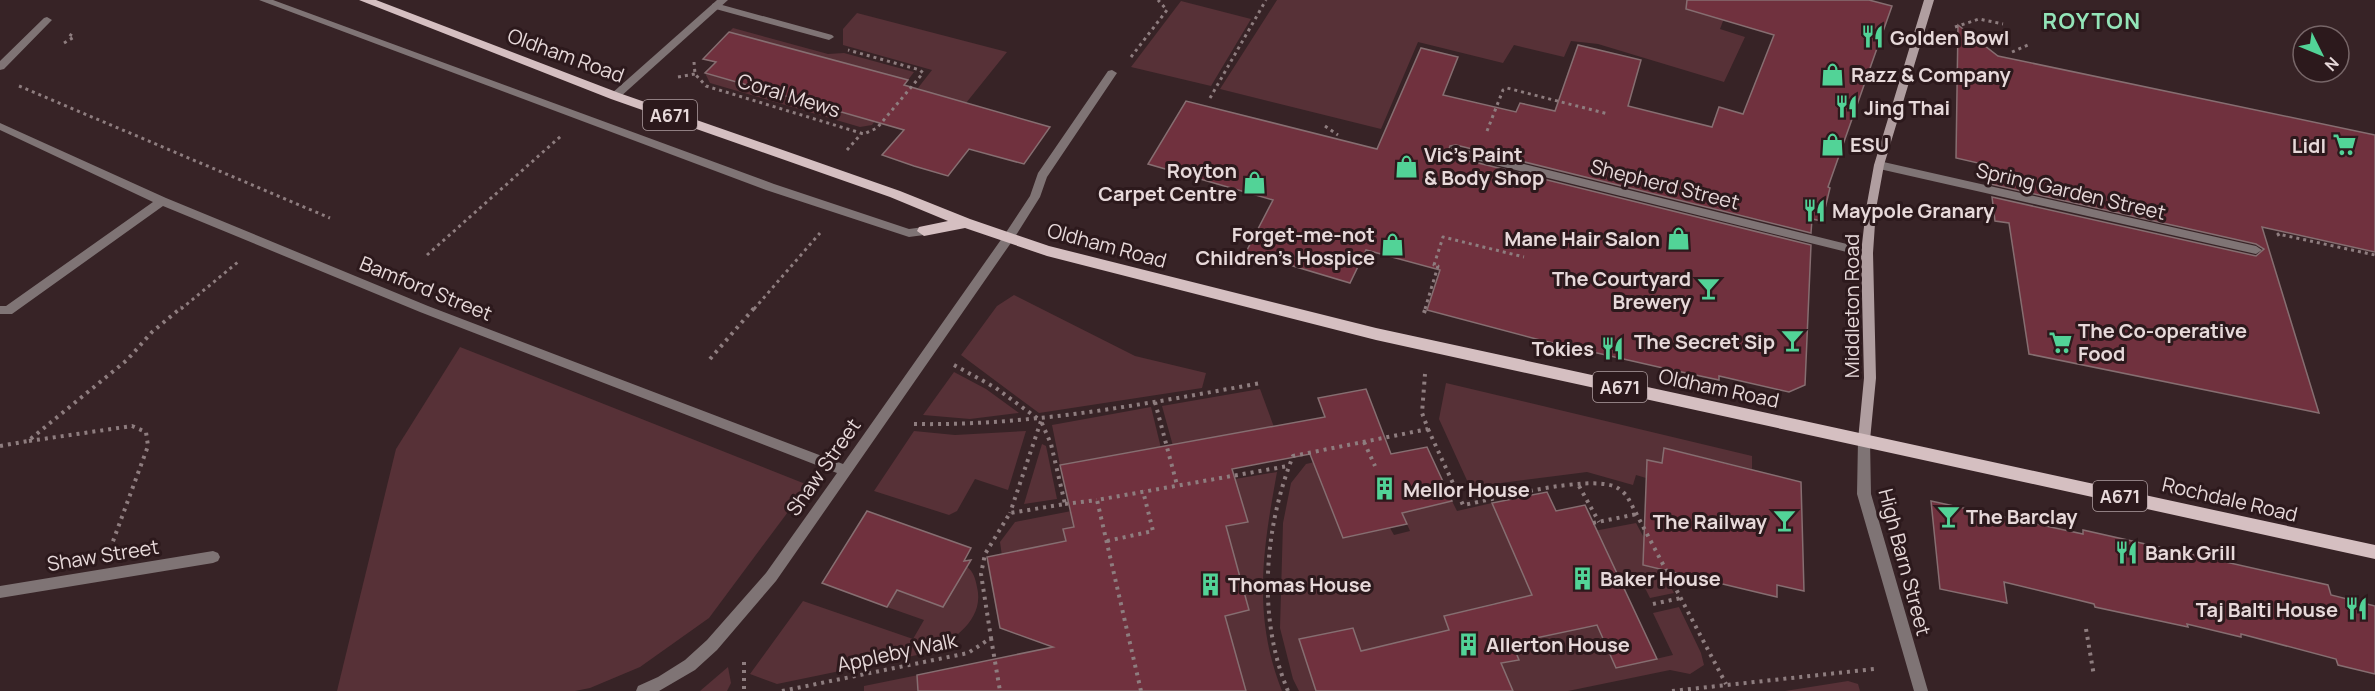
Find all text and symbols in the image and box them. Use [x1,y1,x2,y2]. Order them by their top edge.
district label: ROYTON [2042,6,2142,36]
street label: Oldham Road [504,21,628,89]
restaurant icon: Golden Bowl [1859,24,1885,50]
place label: Golden Bowl [1890,24,2009,51]
north arrow [2291,24,2351,84]
text: N [2320,53,2344,76]
shop icon: Razz & Company [1820,61,1846,87]
place label: Razz & Company [1851,61,2011,88]
street label: Coral Mews [734,67,844,123]
restaurant icon: Jing Thai [1833,94,1859,120]
place label: Jing Thai [1864,94,1950,121]
road number: A671 [643,100,697,130]
shop icon: ESU [1819,131,1845,157]
place label: ESU [1850,131,1889,158]
place label: Lidl [2292,132,2326,159]
supermarket icon: Lidl [2331,132,2357,158]
place label: Vic's Paint & Body Shop [1424,141,1544,191]
street label: Shepherd Street [1588,152,1742,216]
shop icon: Vic's Paint & Body Shop [1393,153,1419,179]
street label: Spring Garden Street [1974,156,2168,226]
place label: Royton Carpet Centre [1098,157,1237,207]
shop icon: Royton Carpet Centre [1242,169,1268,195]
restaurant icon: Maypole Granary [1801,197,1827,223]
place label: Maypole Granary [1832,197,1995,224]
street label: Oldham Road [1044,216,1170,274]
place label: Forget-me-not Children's Hospice [1195,221,1375,271]
place label: Mane Hair Salon [1504,225,1660,252]
shop icon: Mane Hair Salon [1665,225,1691,251]
shop icon: Forget-me-not Children's Hospice [1380,232,1406,258]
street label: Middleton Road [1838,234,1865,378]
street label: Bamford Street [356,249,496,327]
place label: The Courtyard Brewery [1552,265,1692,315]
bar icon: The Courtyard Brewery [1696,276,1722,302]
place label: The Co-operative Food [2078,317,2247,367]
place label: The Secret Sip [1634,328,1775,355]
bar icon: The Secret Sip [1780,328,1806,354]
supermarket icon: The Co-operative Food [2047,329,2073,355]
place label: Tokies [1532,335,1594,362]
restaurant icon: Tokies [1599,335,1625,361]
street label: Oldham Road [1656,362,1782,414]
road number: A671 [1593,372,1647,402]
street label: Shaw Street [780,413,866,521]
street label: Rochdale Road [2160,470,2300,528]
building icon: Mellor House [1372,476,1398,502]
place label: Mellor House [1403,476,1530,503]
road number: A671 [2093,481,2147,511]
street label: High Barn Street [1872,485,1938,639]
bar icon: The Barclay [1935,503,1961,529]
place label: The Barclay [1966,503,2078,530]
place label: The Railway [1653,508,1768,535]
bar icon: The Railway [1772,508,1798,534]
street label: Shaw Street [45,533,161,577]
restaurant icon: Bank Grill [2114,539,2140,565]
place label: Bank Grill [2145,539,2236,566]
building icon: Baker House [1569,565,1595,591]
place label: Baker House [1600,565,1721,592]
building icon: Thomas House [1197,571,1223,597]
place label: Thomas House [1228,571,1372,598]
place label: Taj Balti House [2196,596,2338,623]
restaurant icon: Taj Balti House [2343,596,2369,622]
street label: Appleby Walk [834,626,961,678]
building icon: Allerton House [1455,631,1481,657]
place label: Allerton House [1486,631,1630,658]

